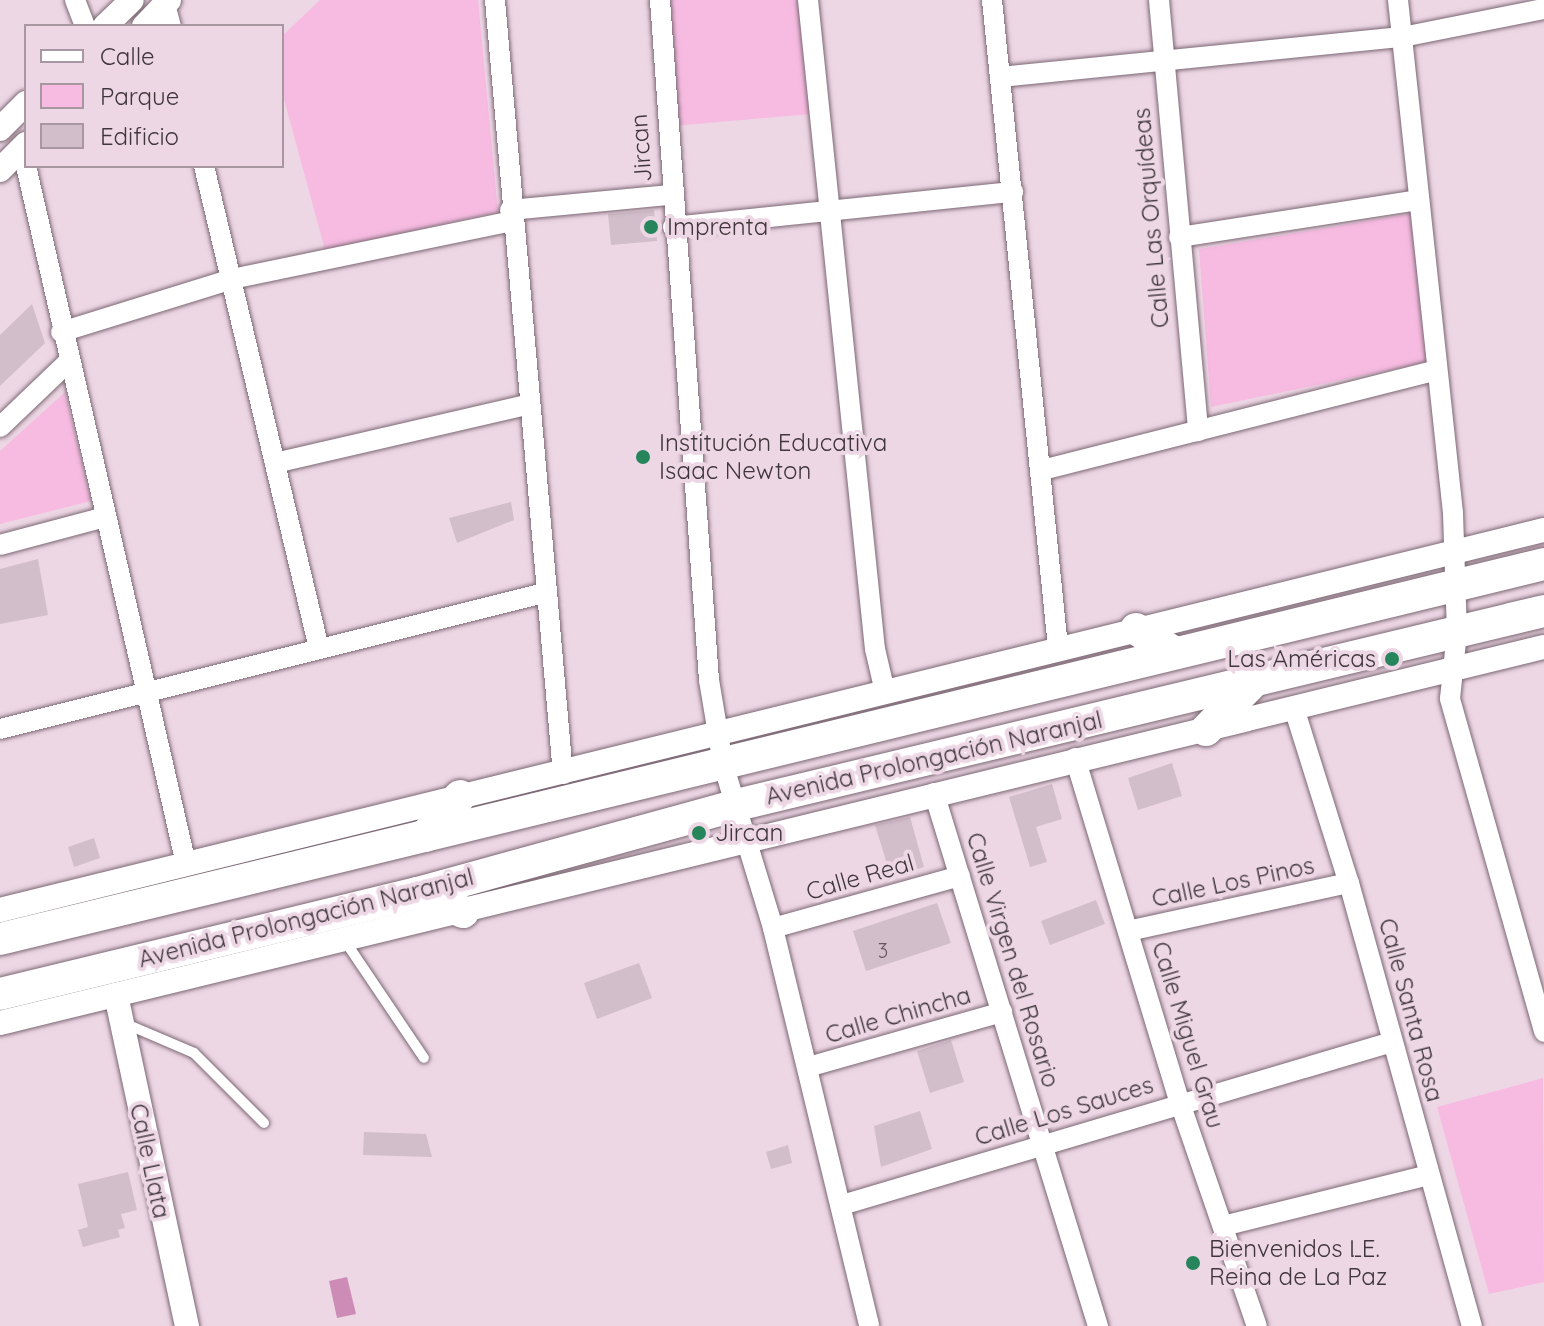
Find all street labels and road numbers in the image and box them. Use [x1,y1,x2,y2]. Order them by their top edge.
street label: Calle Las Orquídeas [1127,107,1175,329]
street label: Jircan [624,113,658,183]
street label: Avenida Prolongación Naranjal [763,705,1105,811]
street label: Calle Virgen del Rosario [960,829,1066,1091]
street label: Calle Real [803,848,917,906]
street label: Calle Los Pinos [1149,851,1317,913]
street label: Avenida Prolongación Naranjal [135,862,477,974]
street label: Calle Santa Rosa [1373,915,1449,1105]
street label: Calle Miguel Grau [1146,938,1230,1132]
street label: Calle Chincha [822,980,974,1050]
street label: Calle Los Sauces [971,1070,1157,1152]
street label: Calle Llata [124,1101,176,1221]

